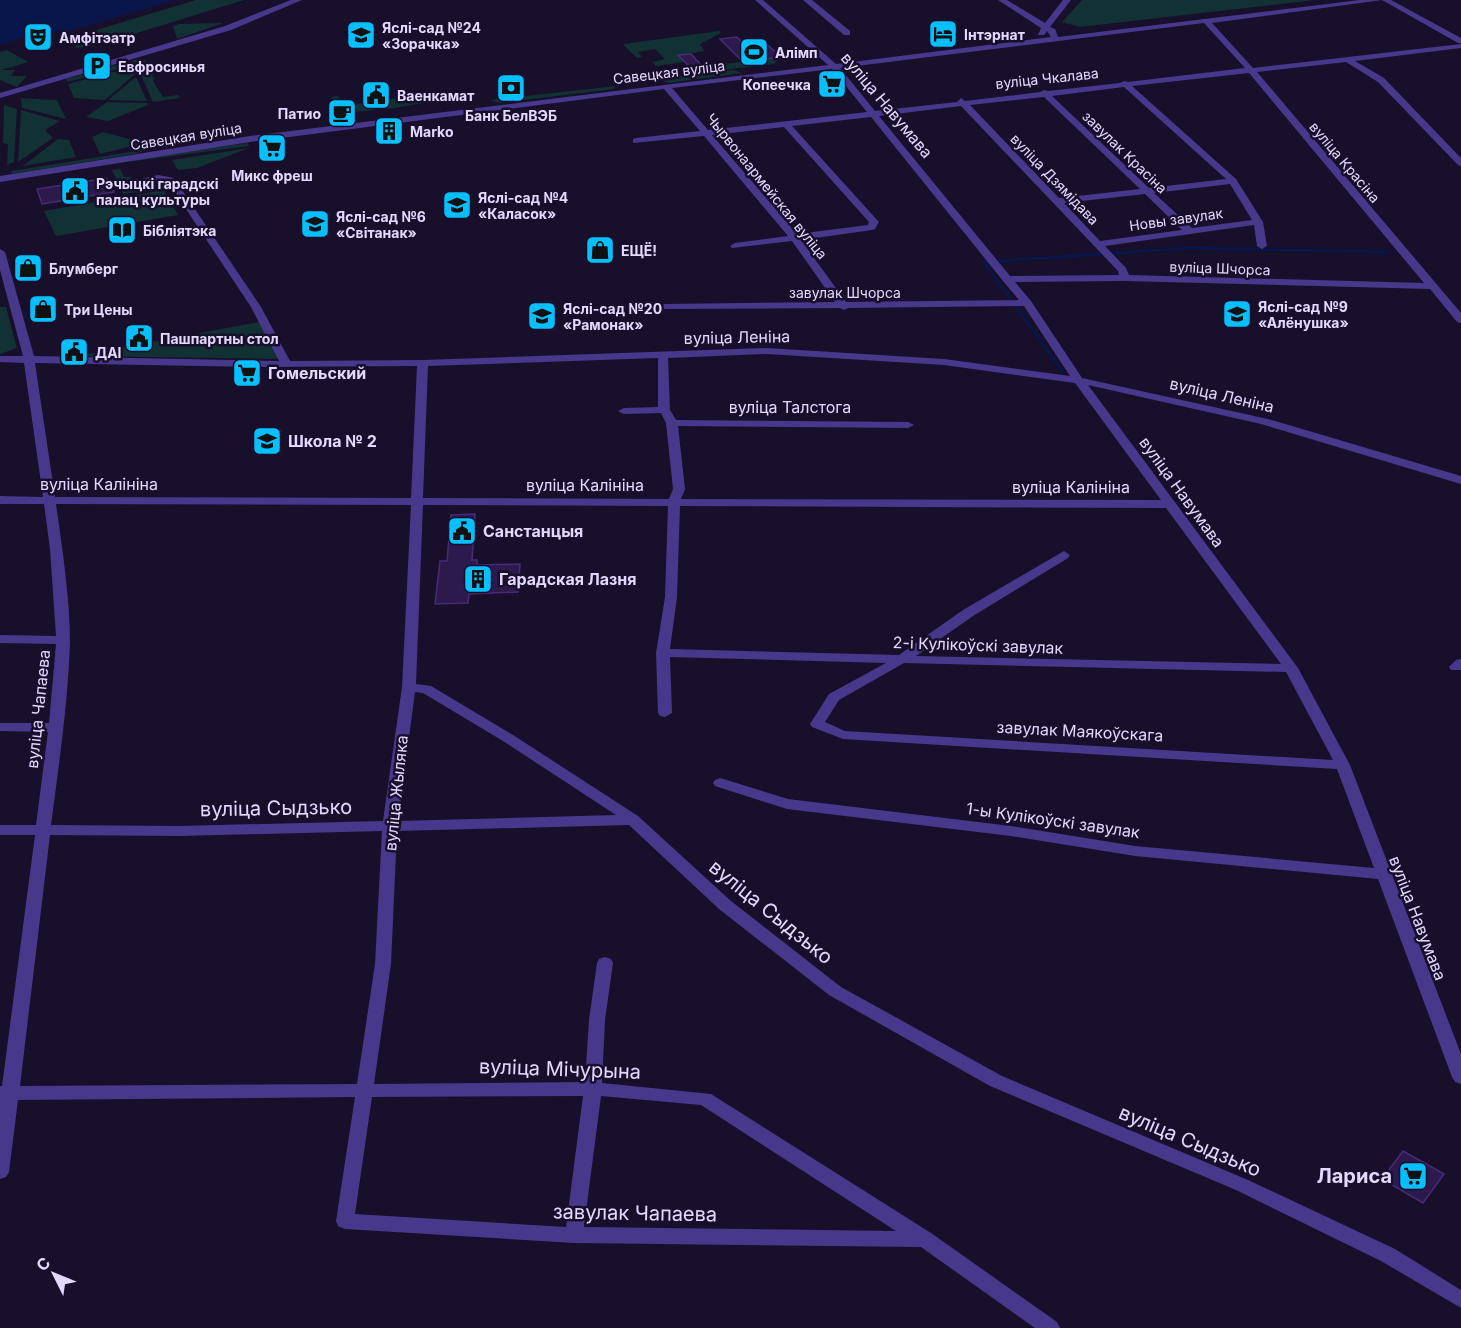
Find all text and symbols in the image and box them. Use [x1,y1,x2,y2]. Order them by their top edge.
hotel icon: Інтэрнат [927,18,959,50]
school or university icon: Яслі-сад №24 «Зорачка» [345,19,377,51]
place label: Яслі-сад №24 «Зорачка» [382,19,481,52]
theatre icon: Амфітэатр [22,21,54,53]
place label: Інтэрнат [964,26,1025,43]
place label: Амфітэатр [59,29,135,46]
sports icon: Алімп [738,36,770,68]
place label: Алімп [775,44,818,61]
street label: вуліца Навумава [837,48,937,162]
parking icon: Евфросинья [81,50,113,82]
street label: Савецкая вуліца [612,57,726,87]
place label: Евфросинья [118,58,205,75]
street label: вуліца Чкалава [995,64,1099,92]
supermarket icon: Копеечка [816,68,848,100]
bank icon: Банк БелВЭБ [495,72,527,104]
place label: Копеечка [743,76,811,93]
public building icon: Ваенкамат [360,79,392,111]
place label: Ваенкамат [397,87,474,104]
cafe icon: Патио [326,97,358,129]
place label: Патио [278,105,321,122]
place label: Банк БелВЭБ [465,107,557,124]
street label: завулак Красіна [1079,107,1171,197]
street label: Чырвонаармейская вуліца [703,110,831,262]
building icon: Marko [373,115,405,147]
street label: вуліца Красіна [1306,118,1384,206]
street label: Савецкая вуліца [129,119,243,153]
place label: Marko [410,123,454,140]
street label: вуліца Дзямідава [1007,130,1103,228]
supermarket icon: Микс фреш [256,132,288,164]
place label: Микс фреш [231,167,313,184]
public building icon: Рэчыцкі гарадскі палац культуры [59,175,91,207]
place label: Рэчыцкі гарадскі палац культуры [96,175,219,208]
school or university icon: Яслі-сад №4 «Каласок» [441,189,473,221]
place label: Яслі-сад №4 «Каласок» [478,189,568,222]
street label: Новы завулак [1128,204,1224,234]
school or university icon: Яслі-сад №6 «Світанак» [299,208,331,240]
place label: Яслі-сад №6 «Світанак» [336,208,426,241]
library icon: Бібліятэка [106,214,138,246]
place label: Бібліятэка [143,222,216,239]
shop icon: ЕЩЁ! [584,234,616,266]
place label: ЕЩЁ! [621,242,657,259]
shop icon: Блумберг [12,252,44,284]
street label: вуліца Шчорса [1169,258,1271,278]
place label: Блумберг [49,260,119,277]
street label: завулак Шчорса [789,284,901,301]
shop icon: Три Цены [27,293,59,325]
school or university icon: Яслі-сад №9 «Алёнушка» [1221,298,1253,330]
place label: Яслі-сад №9 «Алёнушка» [1258,298,1349,331]
school or university icon: Яслі-сад №20 «Рамонак» [526,300,558,332]
place label: Яслі-сад №20 «Рамонак» [563,300,662,333]
place label: Три Цены [64,301,133,318]
public building icon: Пашпартны стол [123,322,155,354]
street label: вуліца Леніна [684,326,790,348]
place label: Пашпартны стол [160,330,279,347]
public building icon: ДАІ [58,336,90,368]
place label: ДАІ [95,344,122,361]
supermarket icon: Гомельский [231,357,263,389]
place label: Гомельский [268,363,366,383]
street label: вуліца Леніна [1168,373,1276,417]
street label: вуліца Талстога [729,397,851,417]
school or university icon: Школа № 2 [251,425,283,457]
place label: Школа № 2 [288,431,377,451]
street label: вуліца Навумава [1135,433,1229,551]
street label: вуліца Калініна [40,474,158,494]
street label: вуліца Калініна [526,475,644,495]
street label: вуліца Калініна [1012,477,1130,497]
public building icon: Санстанцыя [446,515,478,547]
place label: Санстанцыя [483,521,583,541]
building icon: Гарадская Лазня [462,563,494,595]
place label: Гарадская Лазня [499,569,637,589]
street label: 2-і Кулікоўскі завулак [892,632,1064,658]
street label: вуліца Чапаева [22,649,54,769]
street label: завулак Маякоўскага [996,717,1164,745]
street label: вуліца Жыляка [380,734,412,852]
street label: вуліца Сыдзько [200,795,352,821]
street label: 1-ы Кулікоўскі завулак [965,798,1141,842]
street label: вуліца Навумава [1385,853,1451,983]
street label: вуліца Сыдзько [704,855,838,969]
street label: вуліца Мічурына [479,1054,641,1084]
street label: вуліца Сыдзько [1115,1100,1265,1182]
supermarket icon: Лариса [1397,1160,1429,1192]
place label: Лариса [1317,1164,1392,1188]
street label: завулак Чапаева [553,1200,717,1226]
north arrow [24,1244,84,1304]
text: С [32,1253,54,1275]

